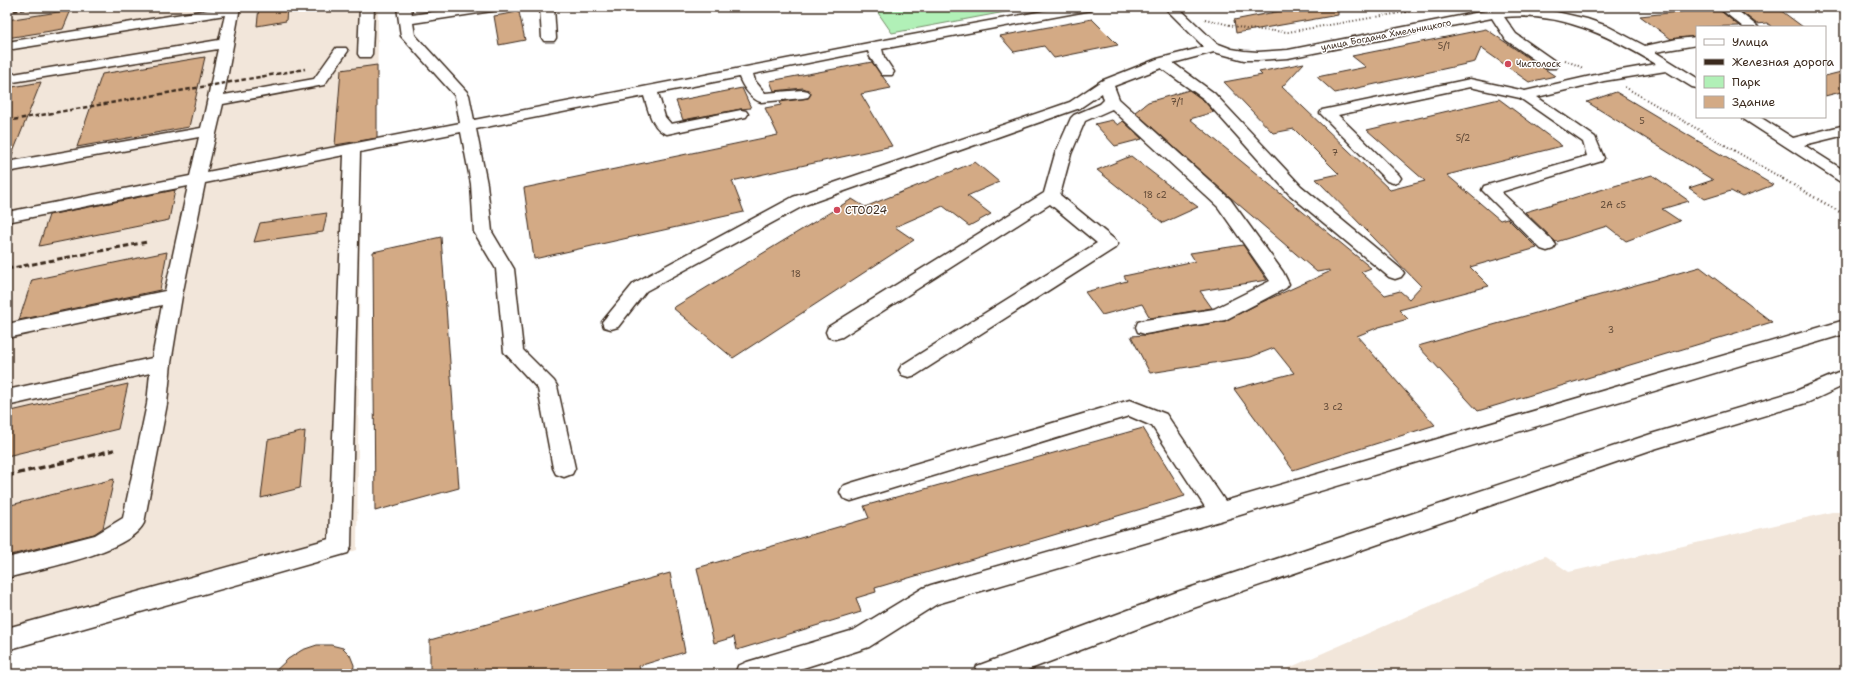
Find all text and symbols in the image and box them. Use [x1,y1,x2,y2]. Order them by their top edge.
street label: улица Богдана Хмельницкого [1320,16,1452,54]
legend [1696,26,1826,118]
text: Улица [1732,34,1769,50]
house number: 5/1 [1438,40,1450,52]
text: Железная дорога [1732,54,1835,70]
place label: Чистолоск [1516,58,1561,70]
marker: Чистолоск [1503,59,1513,69]
text: Парк [1732,74,1761,90]
text: Здание [1732,94,1776,110]
house number: 7/1 [1171,96,1183,108]
house number: 5 [1639,115,1645,127]
house number: 5/2 [1456,132,1470,144]
house number: 7 [1332,147,1338,159]
house number: 18 с2 [1143,189,1167,201]
house number: 2А с5 [1600,199,1626,211]
place label: СТО024 [845,203,887,218]
marker: СТО024 [832,205,842,215]
house number: 18 [791,268,801,280]
house number: 3 [1608,324,1614,336]
house number: 3 с2 [1323,401,1343,413]

